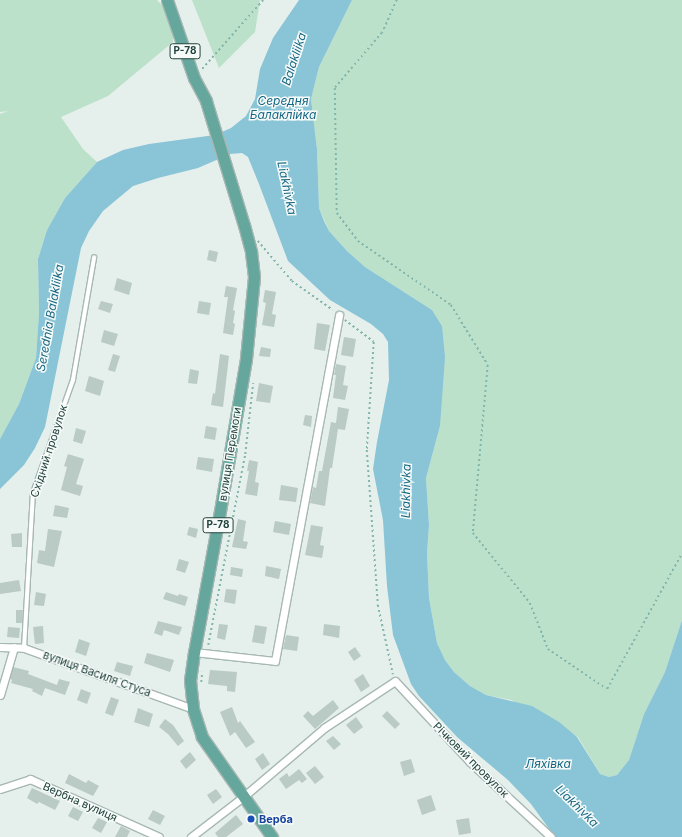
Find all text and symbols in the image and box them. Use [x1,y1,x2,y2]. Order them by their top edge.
water label: Balakliika [279,31,309,87]
road number: Р-78 [169,43,201,59]
water label: Середня Балаклійка [250,94,316,122]
water label: Liakhivka [274,160,300,216]
water label: Serednia Balakliika [33,263,67,373]
street label: Східний провулок [28,403,70,499]
street label: вулиця Перемоги [216,406,244,502]
water label: Liakhivka [398,464,414,518]
road number: Р-78 [202,517,234,533]
street label: вулиця Василя Стуса [41,648,153,700]
street label: Річковий провулок [431,720,511,800]
water label: Ляхівка [525,757,571,771]
street label: Вербна вулиця [41,780,119,824]
water label: Liakhivka [553,782,601,830]
place label: Верба [259,812,293,826]
marker: Верба [246,814,256,824]

